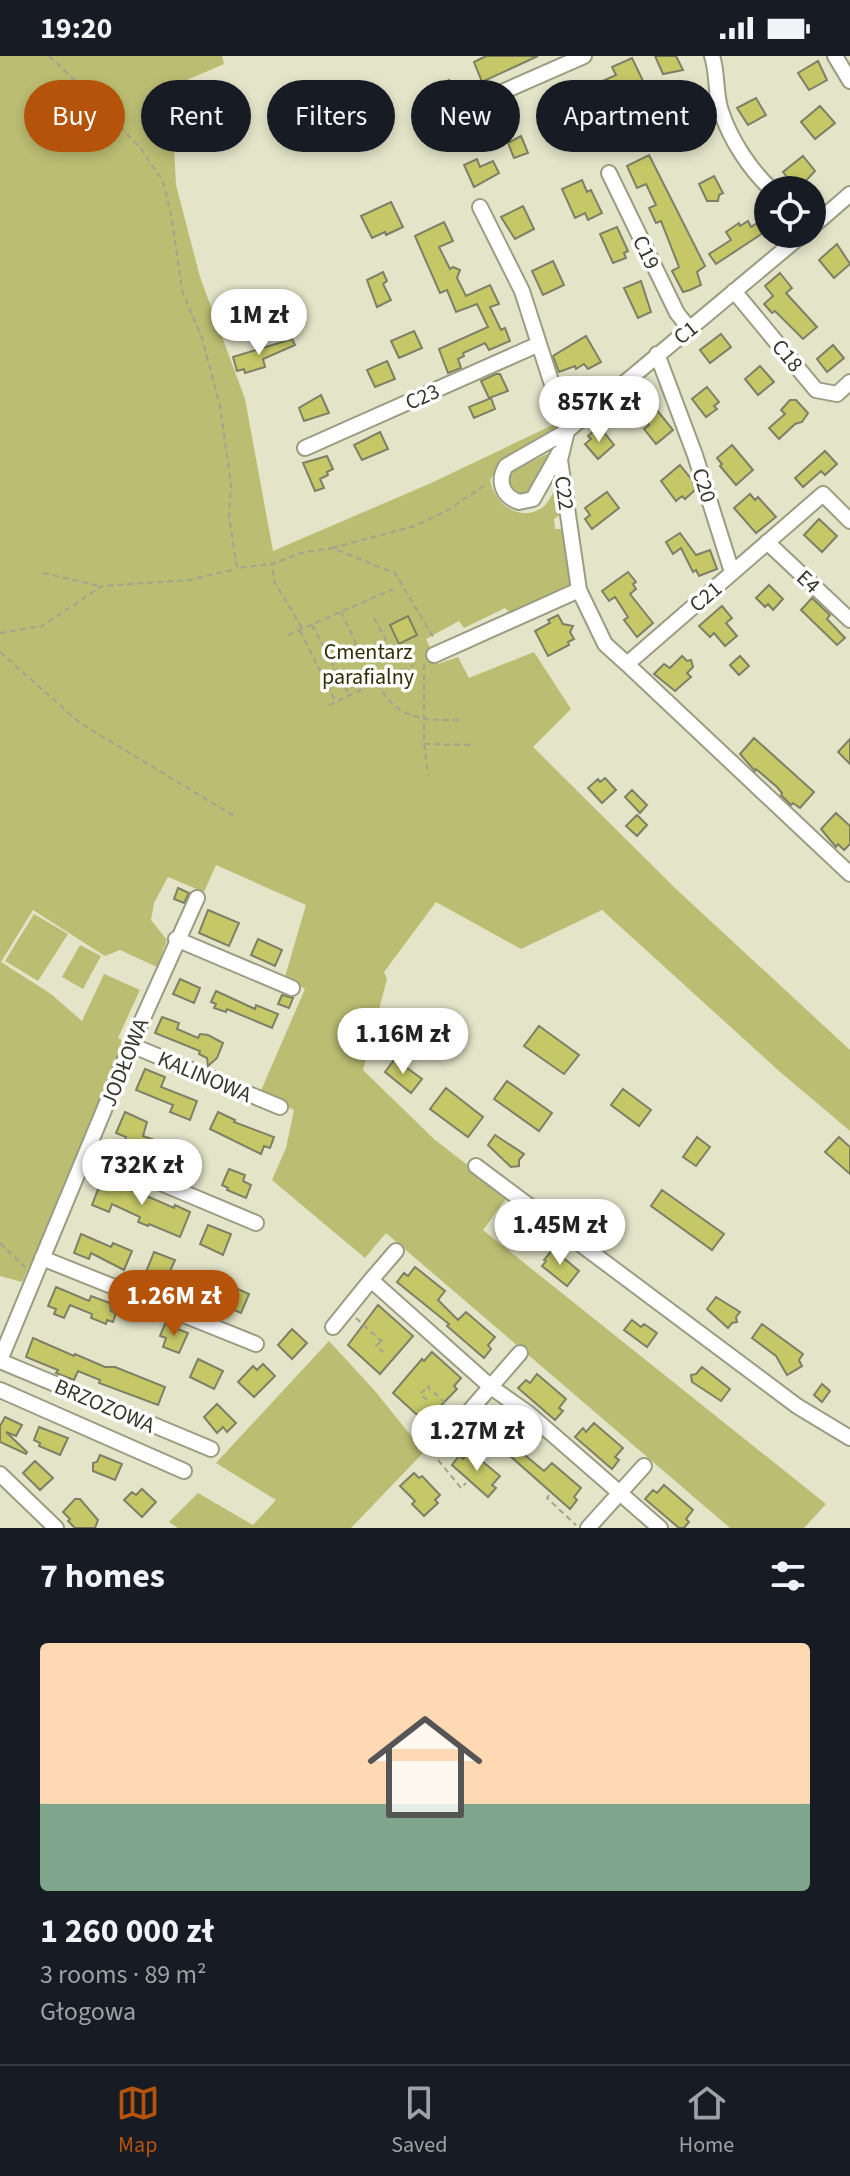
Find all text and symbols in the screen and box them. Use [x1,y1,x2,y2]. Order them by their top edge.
text: 19:20 [40,7,112,50]
chip: Buy [24,80,125,152]
chip: Rent [141,80,251,152]
chip: Filters [267,80,395,152]
chip: New [411,80,520,152]
chip: Apartment [536,80,717,152]
map controls [754,176,826,248]
button: locate [754,176,826,248]
street label: C19 [624,230,668,275]
pin: 1M zł [203,289,315,357]
text: 1M zł [229,296,289,333]
street label: C1 [666,313,705,353]
street label: C18 [764,332,811,379]
street label: C23 [400,375,445,419]
pin: 857K zł [525,376,673,444]
text: 857K zł [557,383,641,420]
street label: C20 [684,464,725,507]
street label: C22 [546,474,582,512]
street label: E4 [789,562,828,601]
street label: C21 [682,573,729,620]
park label: Cmentarz parafialny [322,636,415,693]
pin: 1.16M zł [320,1008,486,1076]
street label: JODŁOWA [93,1013,157,1111]
text: 1.16M zł [355,1015,451,1052]
street label: KALINOWA [153,1043,256,1111]
pin: 732K zł [68,1139,216,1207]
text: 732K zł [100,1146,184,1183]
pin: 1.45M zł [477,1199,643,1267]
text: 1.45M zł [512,1206,608,1243]
pin: 1.26M zł [91,1270,257,1338]
text: 1.26M zł [126,1277,222,1314]
street label: BRZOZOWA [50,1370,160,1441]
pin: 1.27M zł [394,1405,560,1473]
text: 1.27M zł [429,1412,525,1449]
text: 7 homes [40,1552,165,1601]
icon: filters [766,1554,810,1598]
icon: home [353,1695,497,1839]
text: 1 260 000 zł [40,1907,214,1956]
text: 3 rooms · 89 m² [40,1956,207,1993]
text: Głogowa [40,1993,136,2030]
tab: Map [116,2081,160,2161]
tab: Saved [391,2081,447,2161]
tab: Home [679,2081,734,2161]

